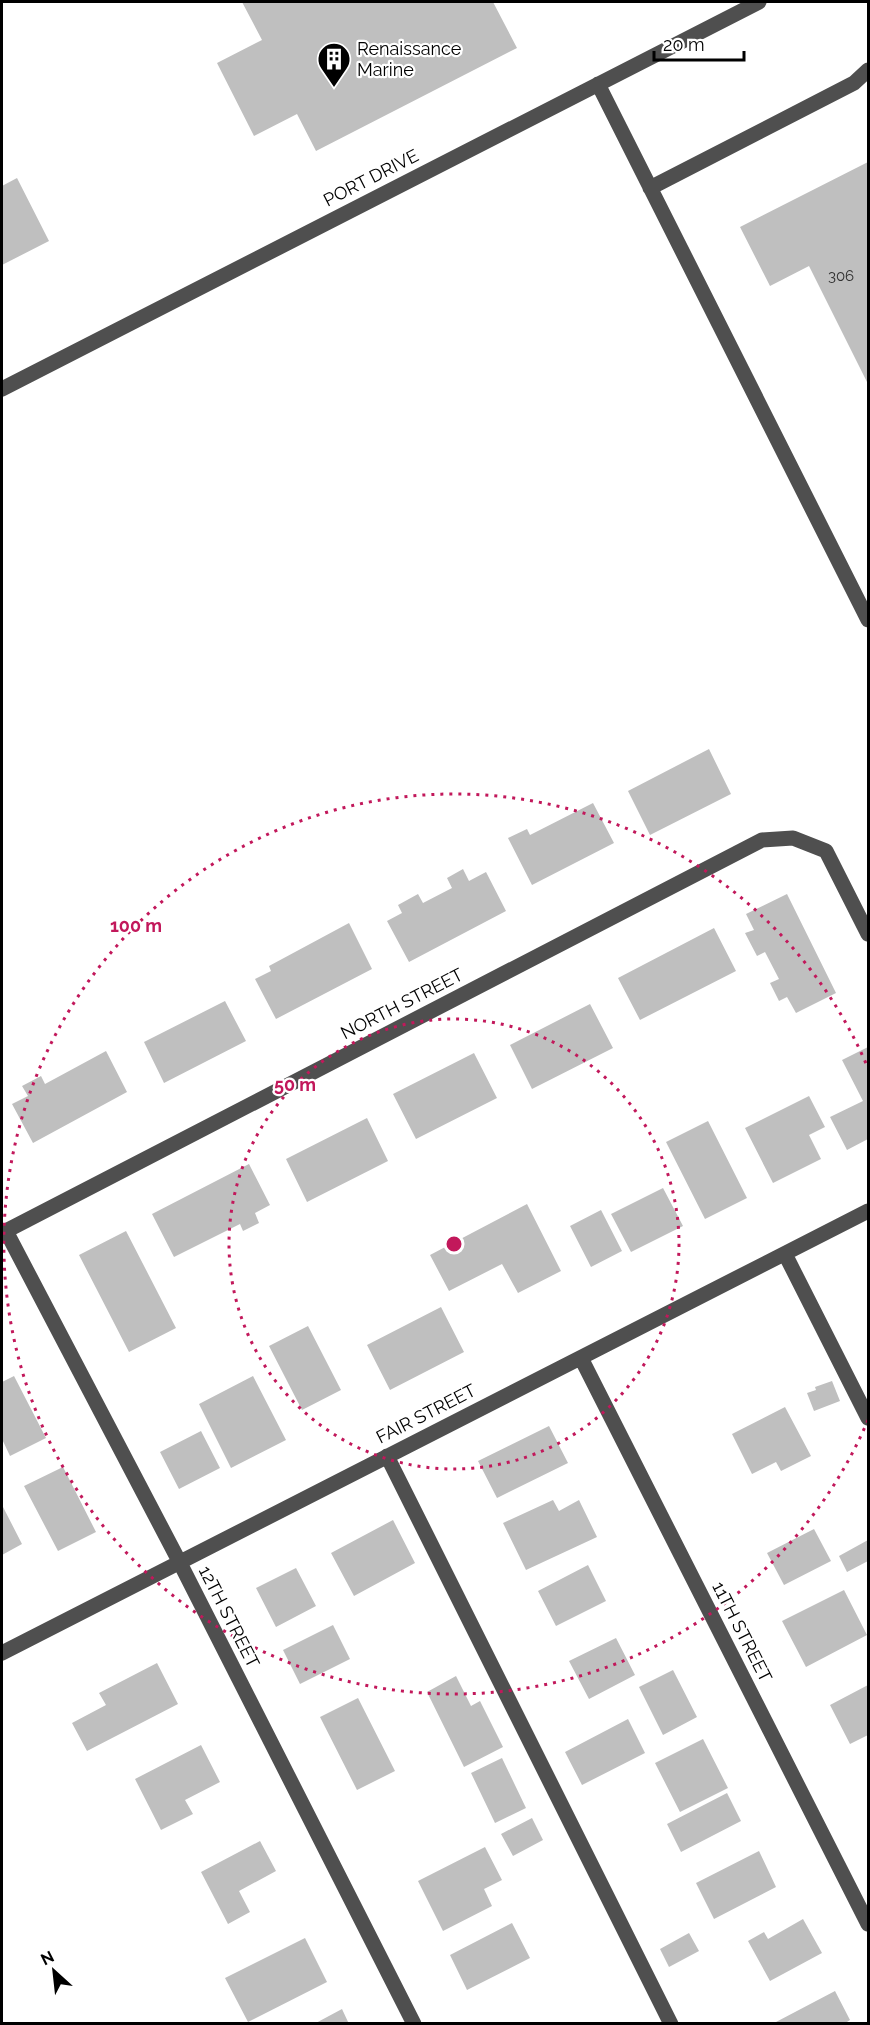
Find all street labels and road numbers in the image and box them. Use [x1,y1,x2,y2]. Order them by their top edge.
street label: PORT DRIVE [320,145,422,210]
street label: NORTH STREET [337,964,466,1043]
street label: FAIR STREET [372,1379,479,1448]
street label: 12TH STREET [195,1562,264,1671]
street label: 11TH STREET [708,1578,777,1685]

